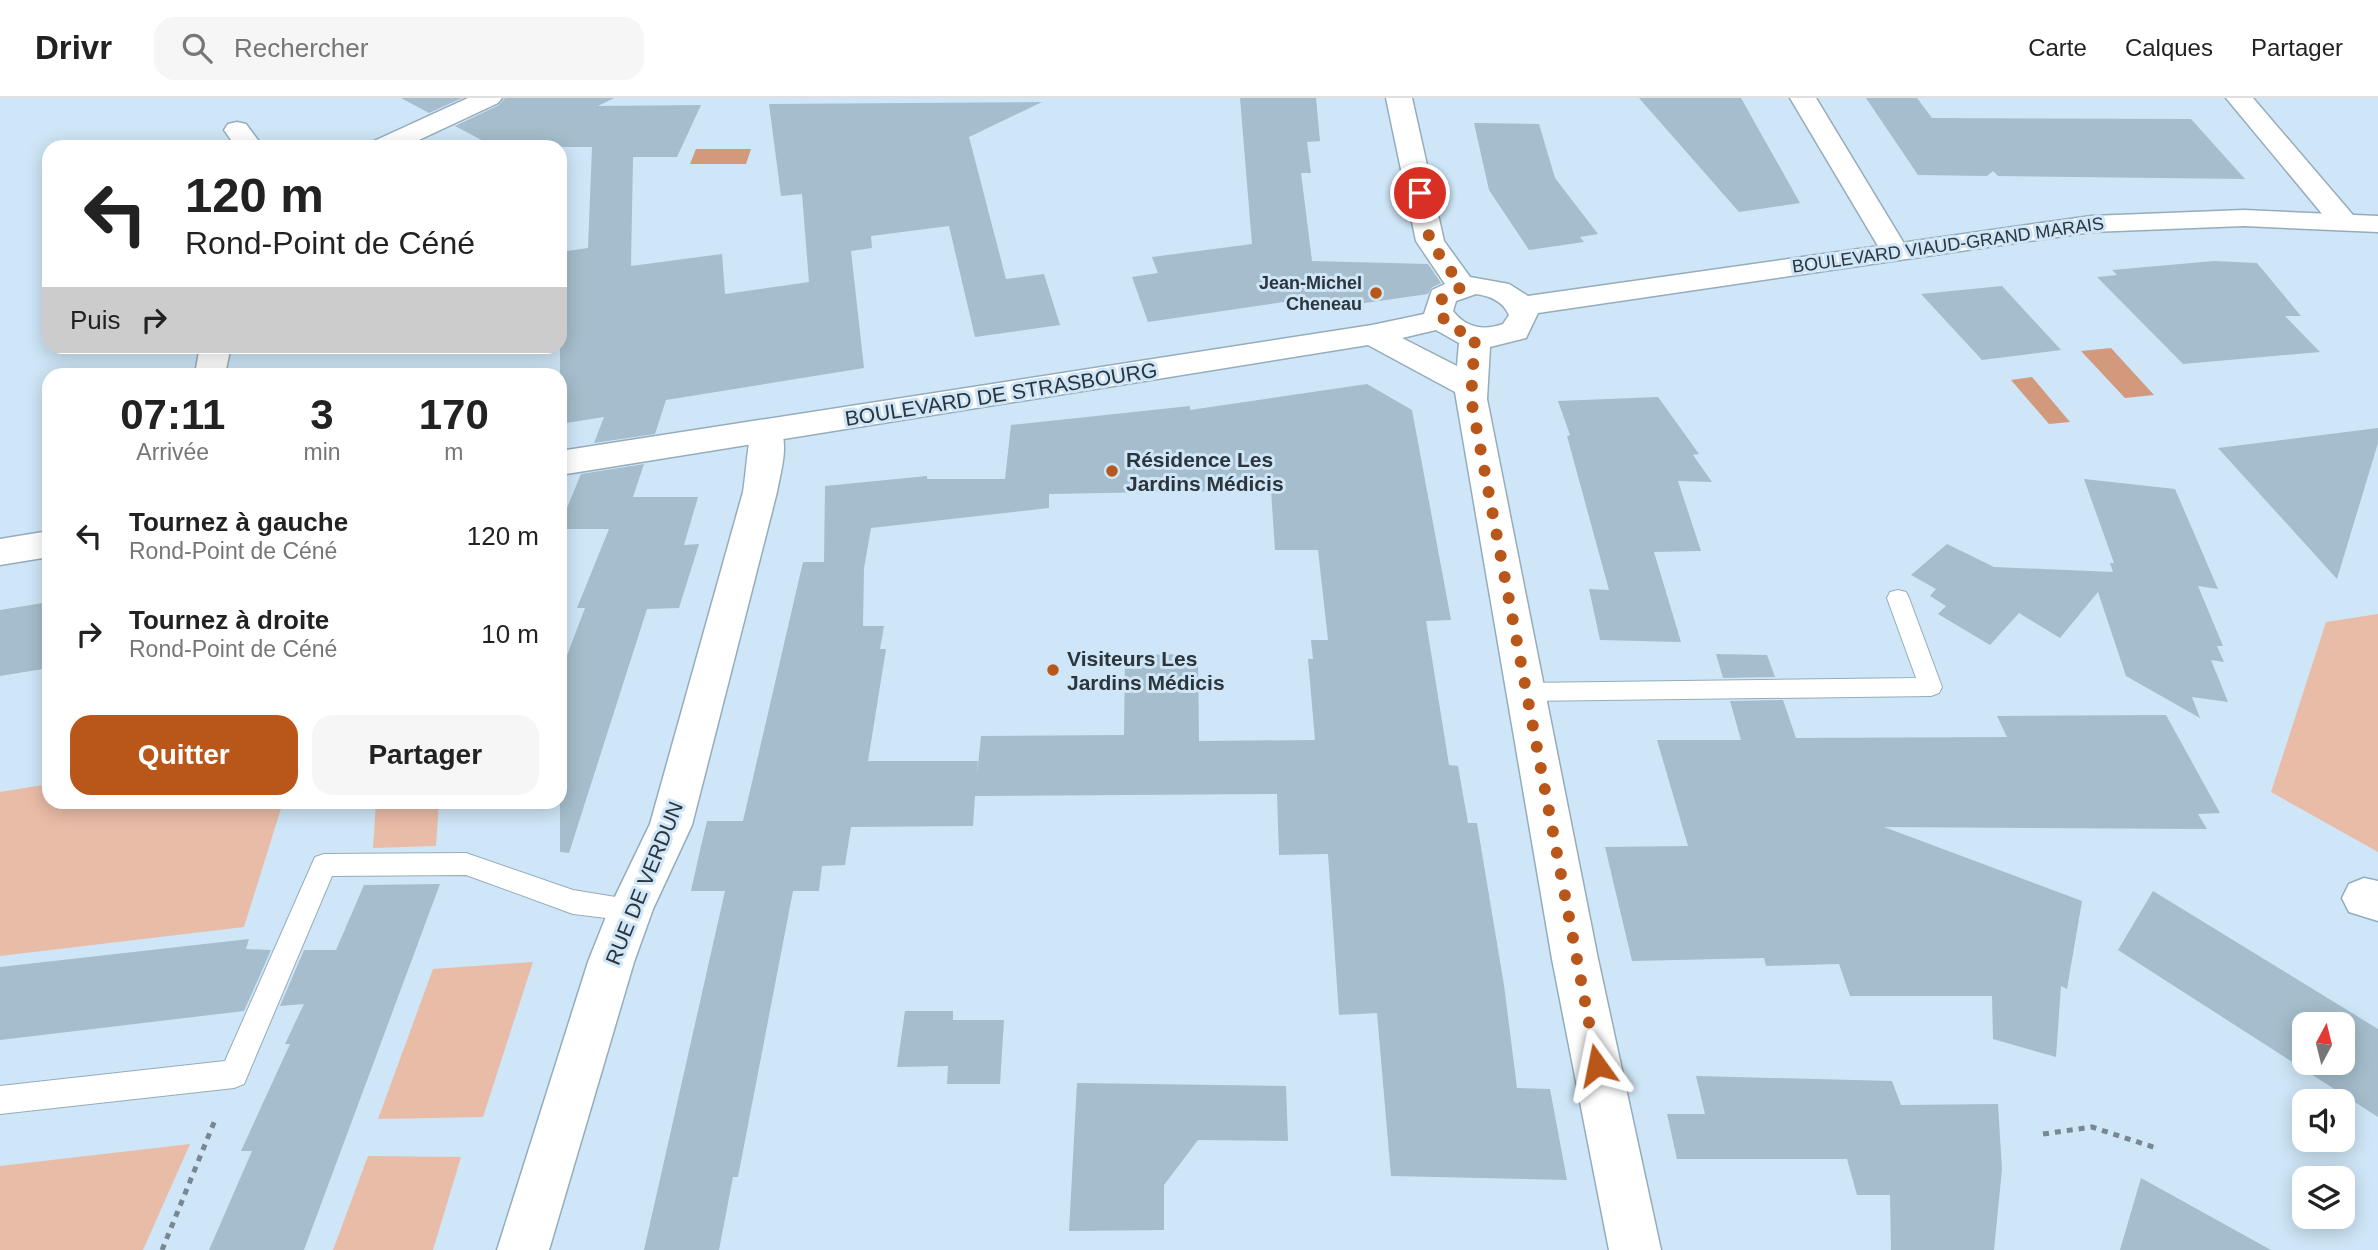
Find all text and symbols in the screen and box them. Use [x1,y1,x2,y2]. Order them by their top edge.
search box [154,17,644,80]
text: Drivr [35,29,112,66]
icon: search [178,29,216,67]
text: Rechercher [234,33,368,63]
text: Carte [2028,34,2087,61]
text: Calques [2125,34,2213,61]
text: Partager [2251,34,2343,61]
pin [1390,163,1450,223]
icon: left [70,168,161,259]
text: 120 m [185,168,324,222]
icon: arrive [1401,174,1439,212]
street label: BOULEVARD VIAUD-GRAND MARAIS [1791,213,2105,277]
text: Rond-Point de Céné [185,225,475,261]
place label: Jean-Michel Cheneau [1259,273,1362,314]
marker: Jean-Michel Cheneau [1368,285,1384,301]
icon: right [135,301,173,339]
text: Puis [70,305,121,335]
street label: BOULEVARD DE STRASBOURG [843,358,1159,430]
text: 07:11 [120,391,225,438]
text: 3 [310,391,334,438]
text: 170 [419,391,489,438]
text: Arrivée [136,439,209,465]
text: min [303,439,341,465]
text: m [444,439,463,465]
place label: Résidence Les Jardins Médicis [1126,448,1284,495]
marker: Résidence Les Jardins Médicis [1104,463,1120,479]
text: Tournez à gauche [129,507,348,537]
icon: left [70,517,108,555]
text: 120 m [467,521,539,551]
text: Rond-Point de Céné [129,538,337,564]
text: Tournez à droite [129,605,329,635]
icon: right [70,615,108,653]
text: 10 m [481,619,539,649]
text: Rond-Point de Céné [129,636,337,662]
place label: Visiteurs Les Jardins Médicis [1067,647,1225,694]
marker: Visiteurs Les Jardins Médicis [1045,662,1061,678]
button: Quitter [70,715,298,795]
button: Partager [312,715,539,795]
street label: RUE DE VERDUN [601,798,687,968]
north arrow [2292,1012,2356,1074]
map controls [2292,1012,2355,1229]
position arrow [1560,1028,1634,1102]
button: sound [2292,1089,2355,1152]
button: layers [2292,1166,2355,1229]

